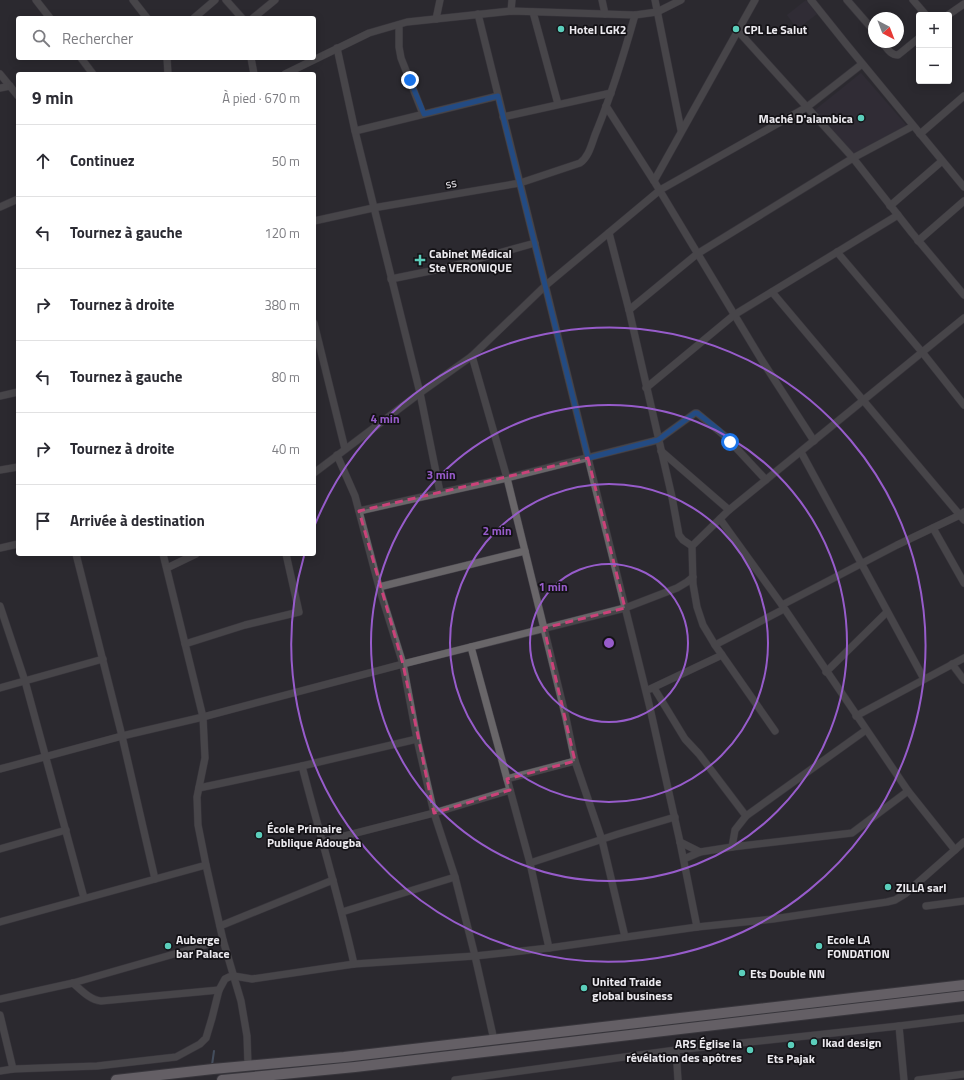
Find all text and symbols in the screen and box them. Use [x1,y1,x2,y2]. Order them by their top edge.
north arrow [868,12,904,48]
map controls [916,12,952,84]
button: + [916,12,952,48]
search box [16,16,316,60]
place label: Hotel LGK2 [569,20,627,39]
place label: CPL Le Salut [744,20,808,39]
marker: Hotel LGK2 [556,24,566,34]
marker: CPL Le Salut [731,24,741,34]
icon: search [30,27,52,49]
text: Rechercher [62,27,133,50]
button: − [916,48,952,84]
route end [401,71,419,89]
text: 9 min [32,85,73,111]
text: À pied · 670 m [222,88,300,108]
place label: Maché D'alambica [759,109,853,128]
marker: Maché D'alambica [856,113,866,123]
text: Continuez [70,149,135,172]
icon: ahead [32,150,54,172]
text: 50 m [272,151,300,171]
street label: ss [444,173,459,193]
text: Tournez à gauche [70,221,182,244]
icon: left [32,222,54,244]
text: 120 m [264,223,300,243]
place label: Cabinet Médical Ste VERONIQUE [429,244,512,277]
marker: Cabinet Médical Ste VERONIQUE [414,254,426,266]
text: Tournez à droite [70,293,175,316]
icon: right [32,294,54,316]
text: 380 m [264,295,300,315]
text: Tournez à gauche [70,365,182,388]
icon: left [32,366,54,388]
text: 80 m [272,367,300,387]
text: 4 min [370,409,400,428]
route start [721,433,739,451]
text: Tournez à droite [70,437,175,460]
icon: right [32,438,54,460]
text: 40 m [272,439,300,459]
text: 3 min [426,465,456,484]
text: Arrivée à destination [70,509,205,532]
icon: arrive [32,510,54,532]
text: 2 min [482,521,512,540]
text: 1 min [538,577,568,596]
centre of rings [602,636,616,650]
place label: École Primaire Publique Adougba [267,819,361,852]
marker: École Primaire Publique Adougba [254,830,264,840]
place label: ZILLA sarl [896,878,947,897]
marker: ZILLA sarl [883,882,893,892]
place label: Auberge bar Palace [176,930,230,963]
place label: Ecole LA FONDATION [827,930,890,963]
marker: Auberge bar Palace [163,941,173,951]
marker: Ecole LA FONDATION [814,941,824,951]
place label: Ets Double NN [750,964,825,983]
marker: Ets Double NN [737,968,747,978]
place label: United Traide global business [592,972,673,1005]
marker: United Traide global business [579,983,589,993]
place label: Ikad design [822,1033,882,1052]
place label: ARS Église la révélation des apôtres [626,1034,742,1067]
marker: Ikad design [809,1037,819,1047]
marker: Ets Pajak [786,1040,796,1050]
marker: ARS Église la révélation des apôtres [745,1045,755,1055]
place label: Ets Pajak [767,1049,816,1068]

